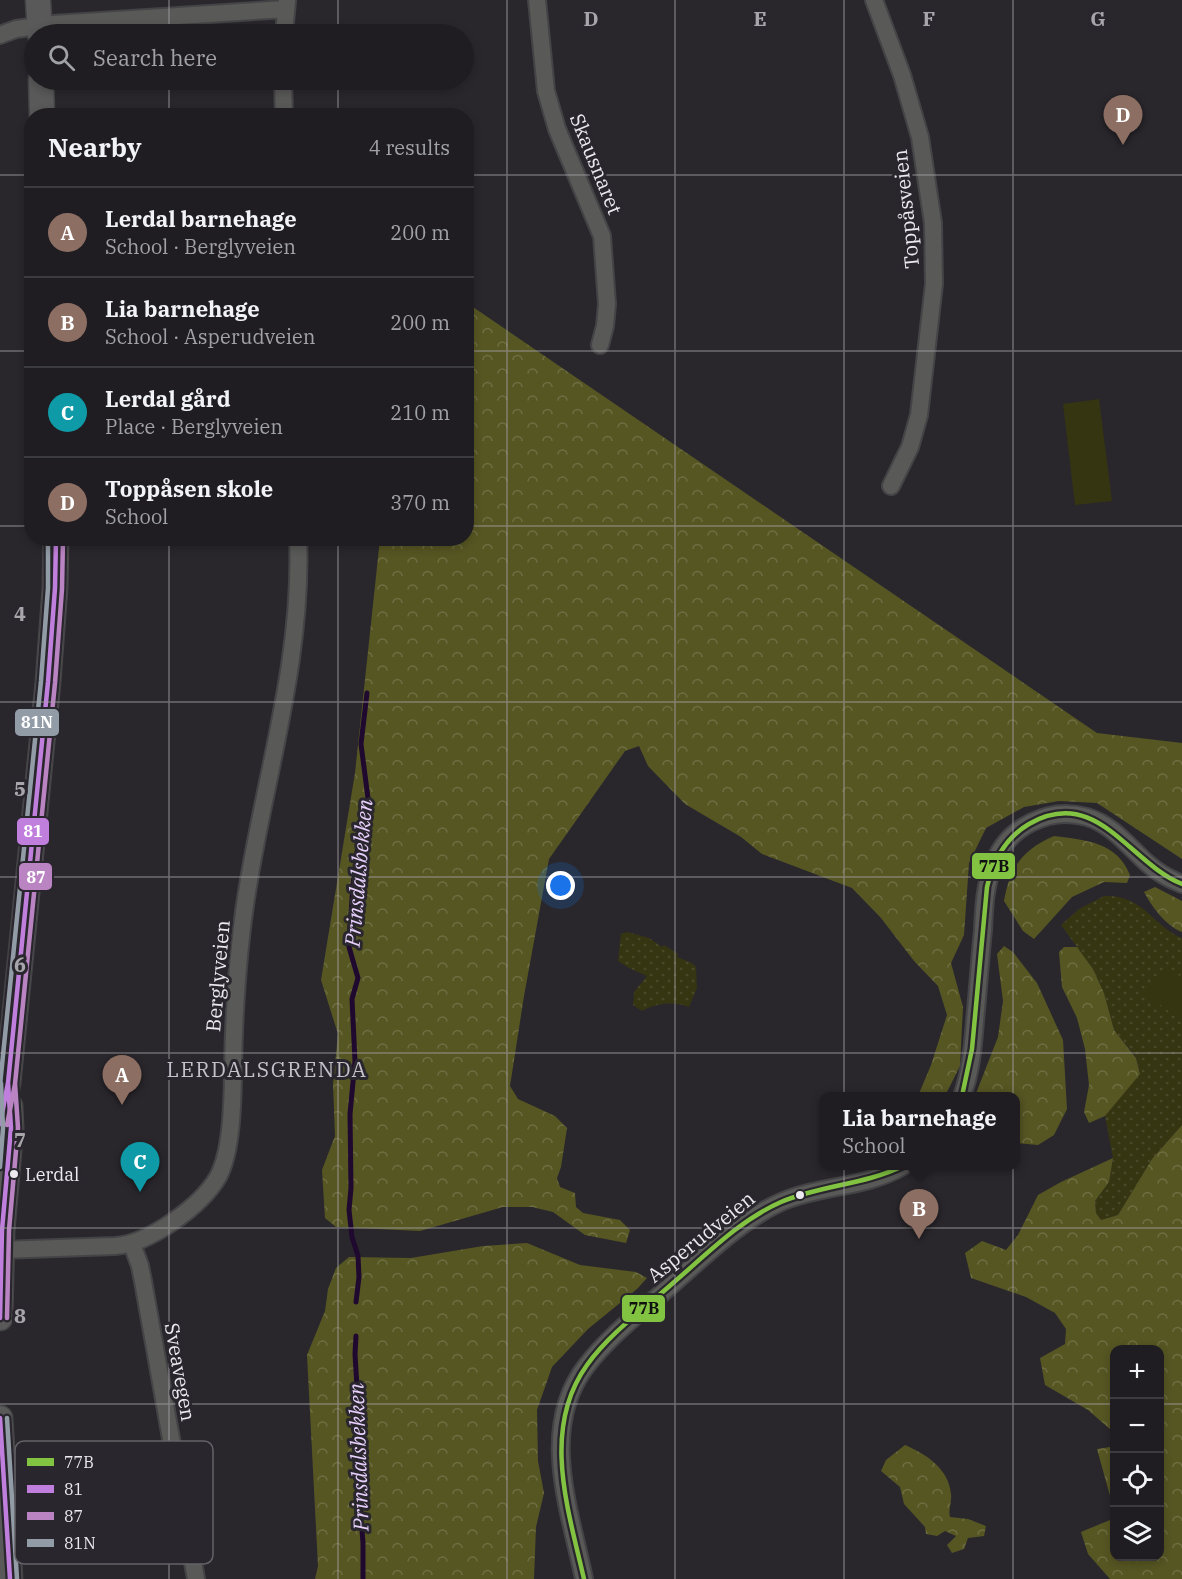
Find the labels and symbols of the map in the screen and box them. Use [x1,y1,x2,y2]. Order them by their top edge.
text: D [583,5,599,32]
text: E [753,5,767,32]
text: F [923,5,935,32]
text: G [1090,5,1106,32]
pin: D [1104,96,1142,145]
street label: Skausnaret [564,109,629,218]
street label: Toppåsveien [886,148,925,270]
text: 4 [14,600,26,627]
line badge: 81N [14,708,60,737]
text: 81N [21,712,53,732]
text: 5 [14,775,26,802]
water label: Prinsdalsbekken [338,798,378,949]
line badge: 81 [16,817,50,846]
text: 81 [23,821,43,841]
line badge: 77B [971,852,1016,880]
text: 77B [979,856,1009,876]
line badge: 87 [18,862,53,891]
text: 87 [26,867,46,887]
your location [546,871,575,900]
street label: Berglyveien [199,919,236,1033]
text: 6 [14,951,26,978]
district label: LERDALSGRENDA [167,1055,367,1083]
pin: A [102,1056,142,1105]
text: 7 [14,1126,26,1153]
pin: C [120,1142,160,1192]
place label: Lerdal [25,1163,80,1186]
marker: Lerdal [8,1168,20,1180]
street label: Asperudveien [641,1185,760,1288]
unlabelled marker [794,1189,806,1201]
pin: B [900,1190,938,1239]
line badge: 77B [621,1294,666,1323]
text: 77B [629,1298,659,1318]
text: 8 [14,1302,26,1329]
street label: Sveavegen [159,1321,202,1423]
water label: Prinsdalsbekken [341,1383,375,1532]
legend [15,1441,213,1564]
text: 77B [64,1452,94,1472]
text: 81 [64,1479,83,1499]
text: 87 [64,1506,83,1526]
text: 81N [64,1533,96,1553]

